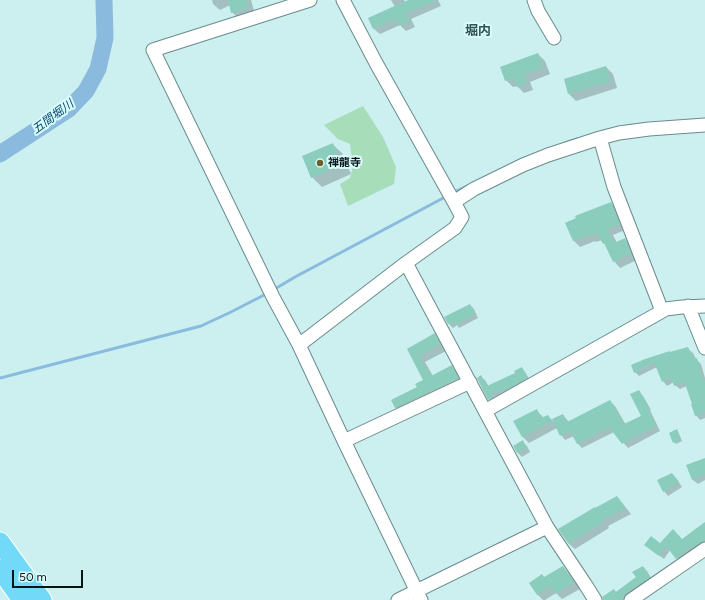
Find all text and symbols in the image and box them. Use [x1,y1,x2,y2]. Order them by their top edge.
district label: 堀内 [465,23,491,39]
water label: 五間堀川 [29,97,77,137]
place label: 禅龍寺 [328,156,361,170]
marker: 禅龍寺 [315,158,325,168]
scale bar [14,562,85,588]
text: 50 m [19,570,47,584]

